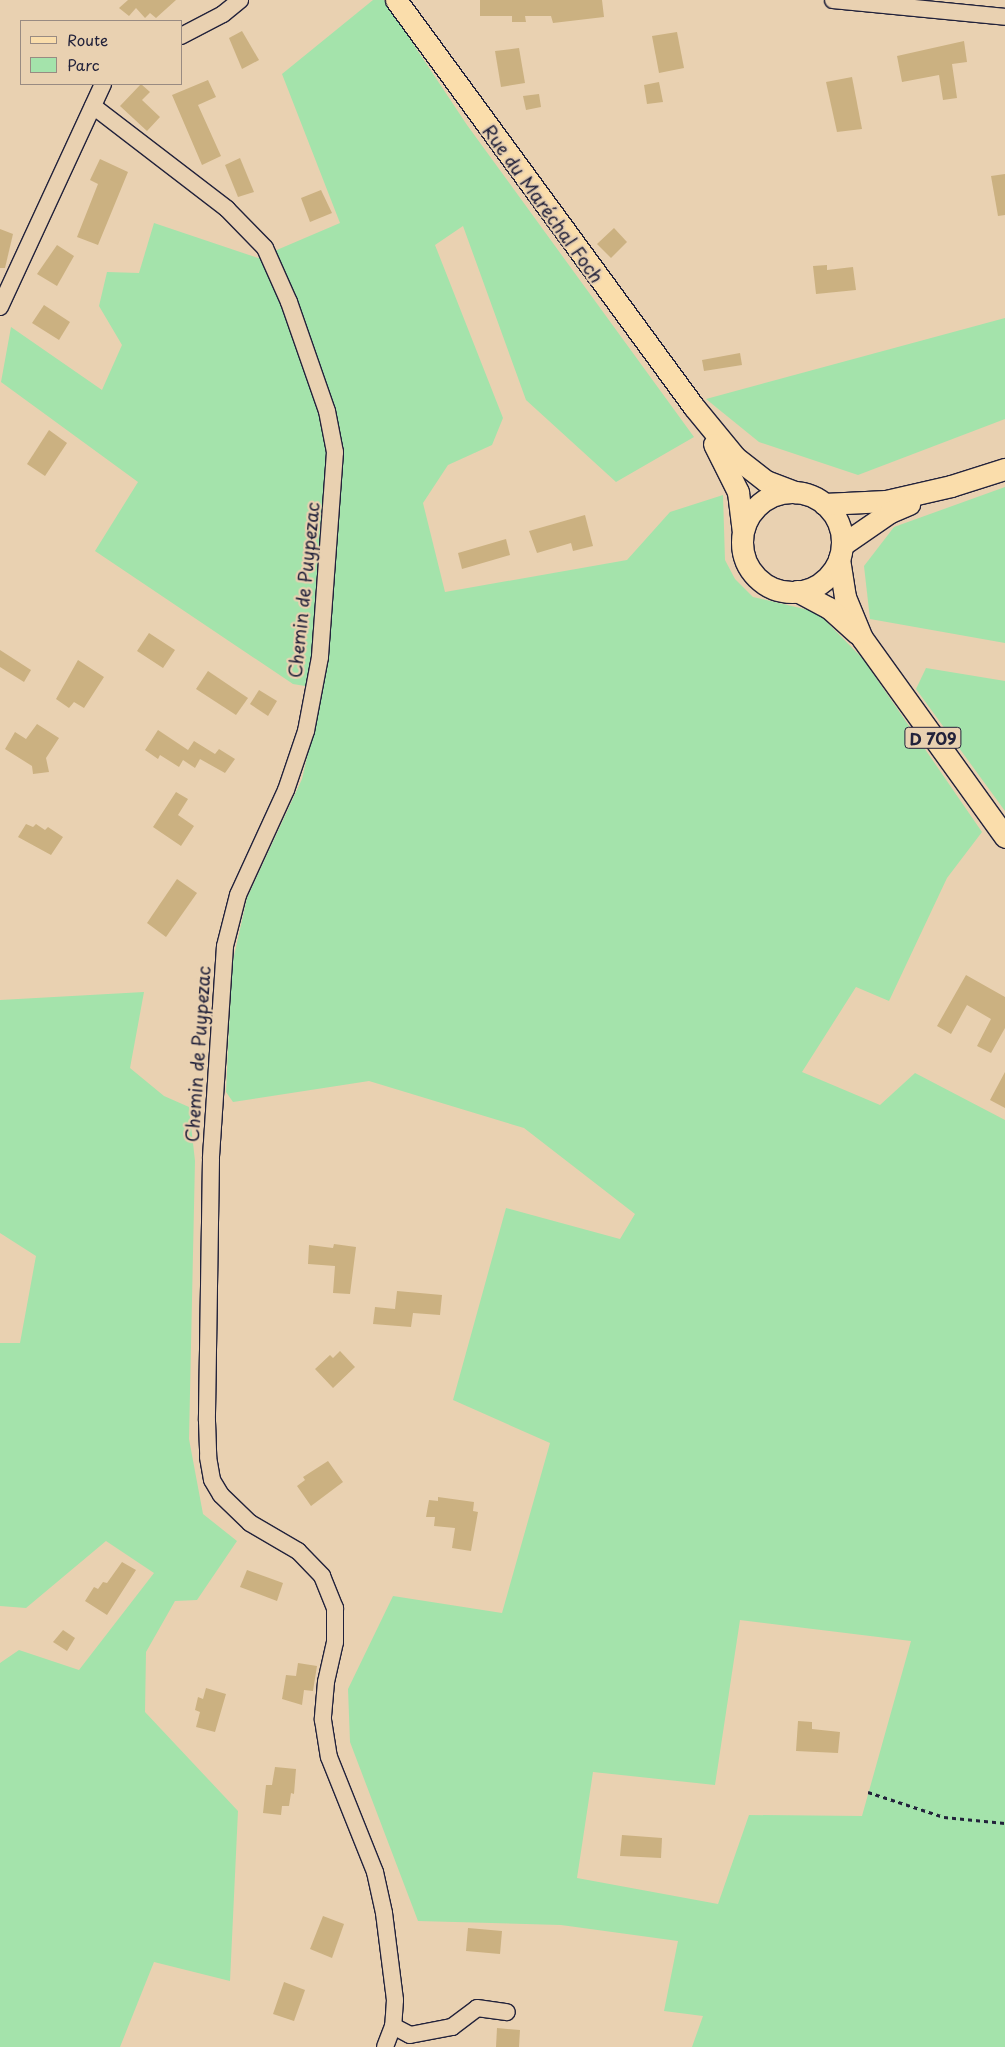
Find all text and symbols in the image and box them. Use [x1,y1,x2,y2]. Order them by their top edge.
legend [20,20,182,85]
text: Route [67,28,108,51]
text: Parc [67,53,100,76]
street label: Rue du Maréchal Foch [478,120,608,288]
street label: Chemin de Puypezac [284,500,324,680]
road number: D 709 [903,724,963,751]
street label: Chemin de Puypezac [181,964,215,1144]

